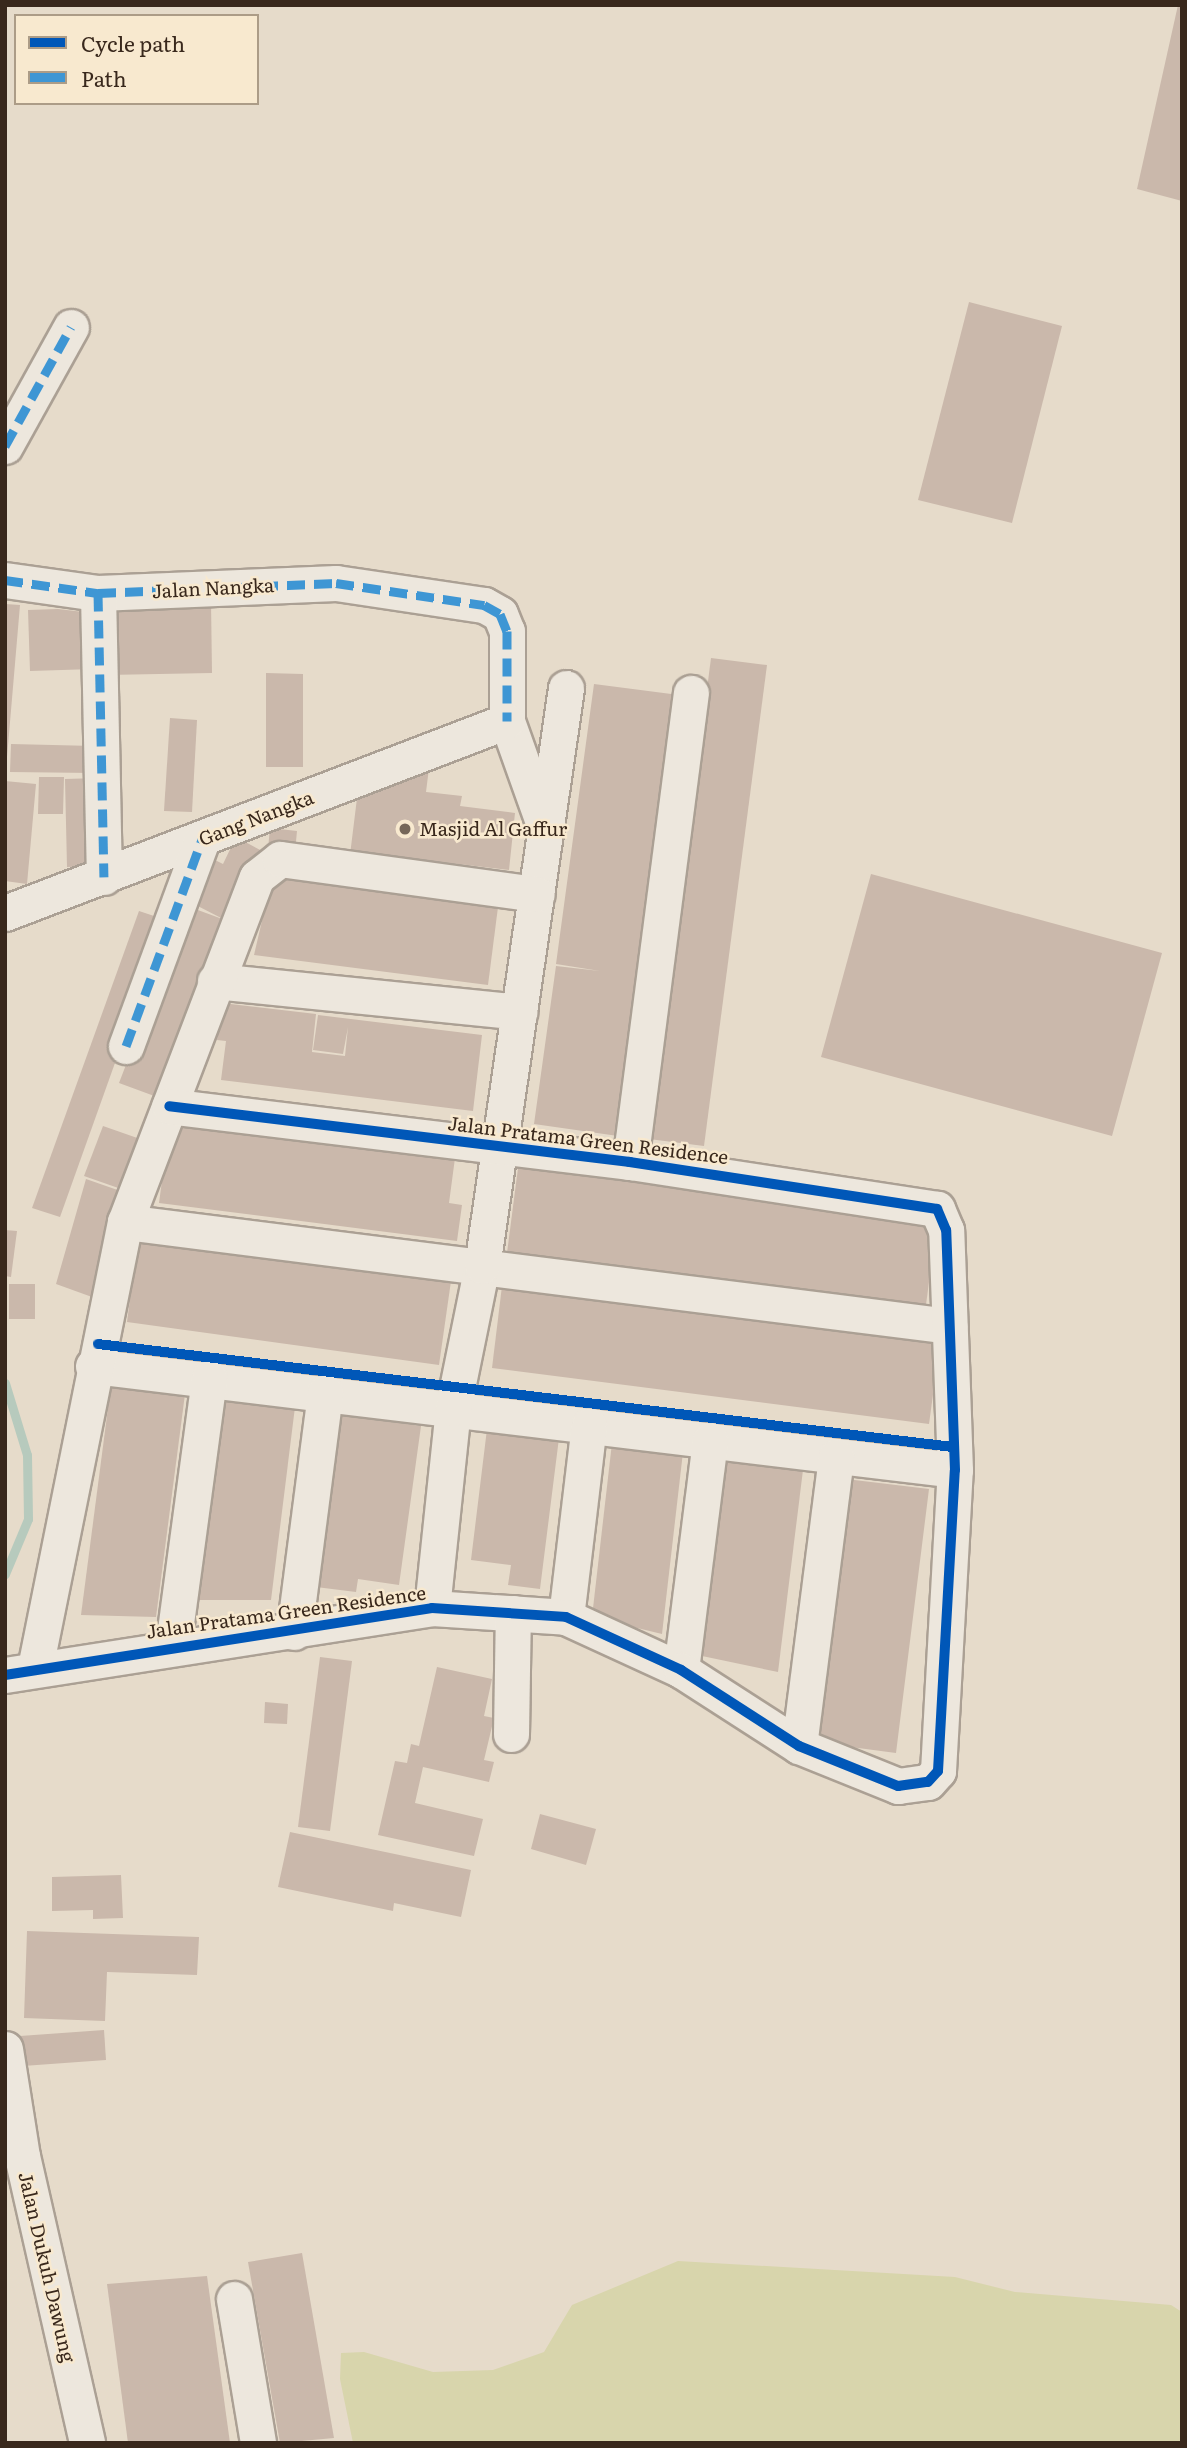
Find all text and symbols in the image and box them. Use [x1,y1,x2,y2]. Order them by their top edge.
legend [14,14,259,105]
text: Cycle path [81,27,185,58]
text: Path [81,62,127,93]
street label: Jalan Nangka [151,573,275,603]
street label: Gang Nangka [195,786,317,850]
place label: Masjid Al Gaffur [419,818,567,840]
marker: Masjid Al Gaffur [397,821,413,837]
street label: Jalan Pratama Green Residence [446,1111,730,1169]
street label: Jalan Pratama Green Residence [145,1581,427,1643]
street label: Jalan Dukuh Dawung [14,2169,80,2365]

